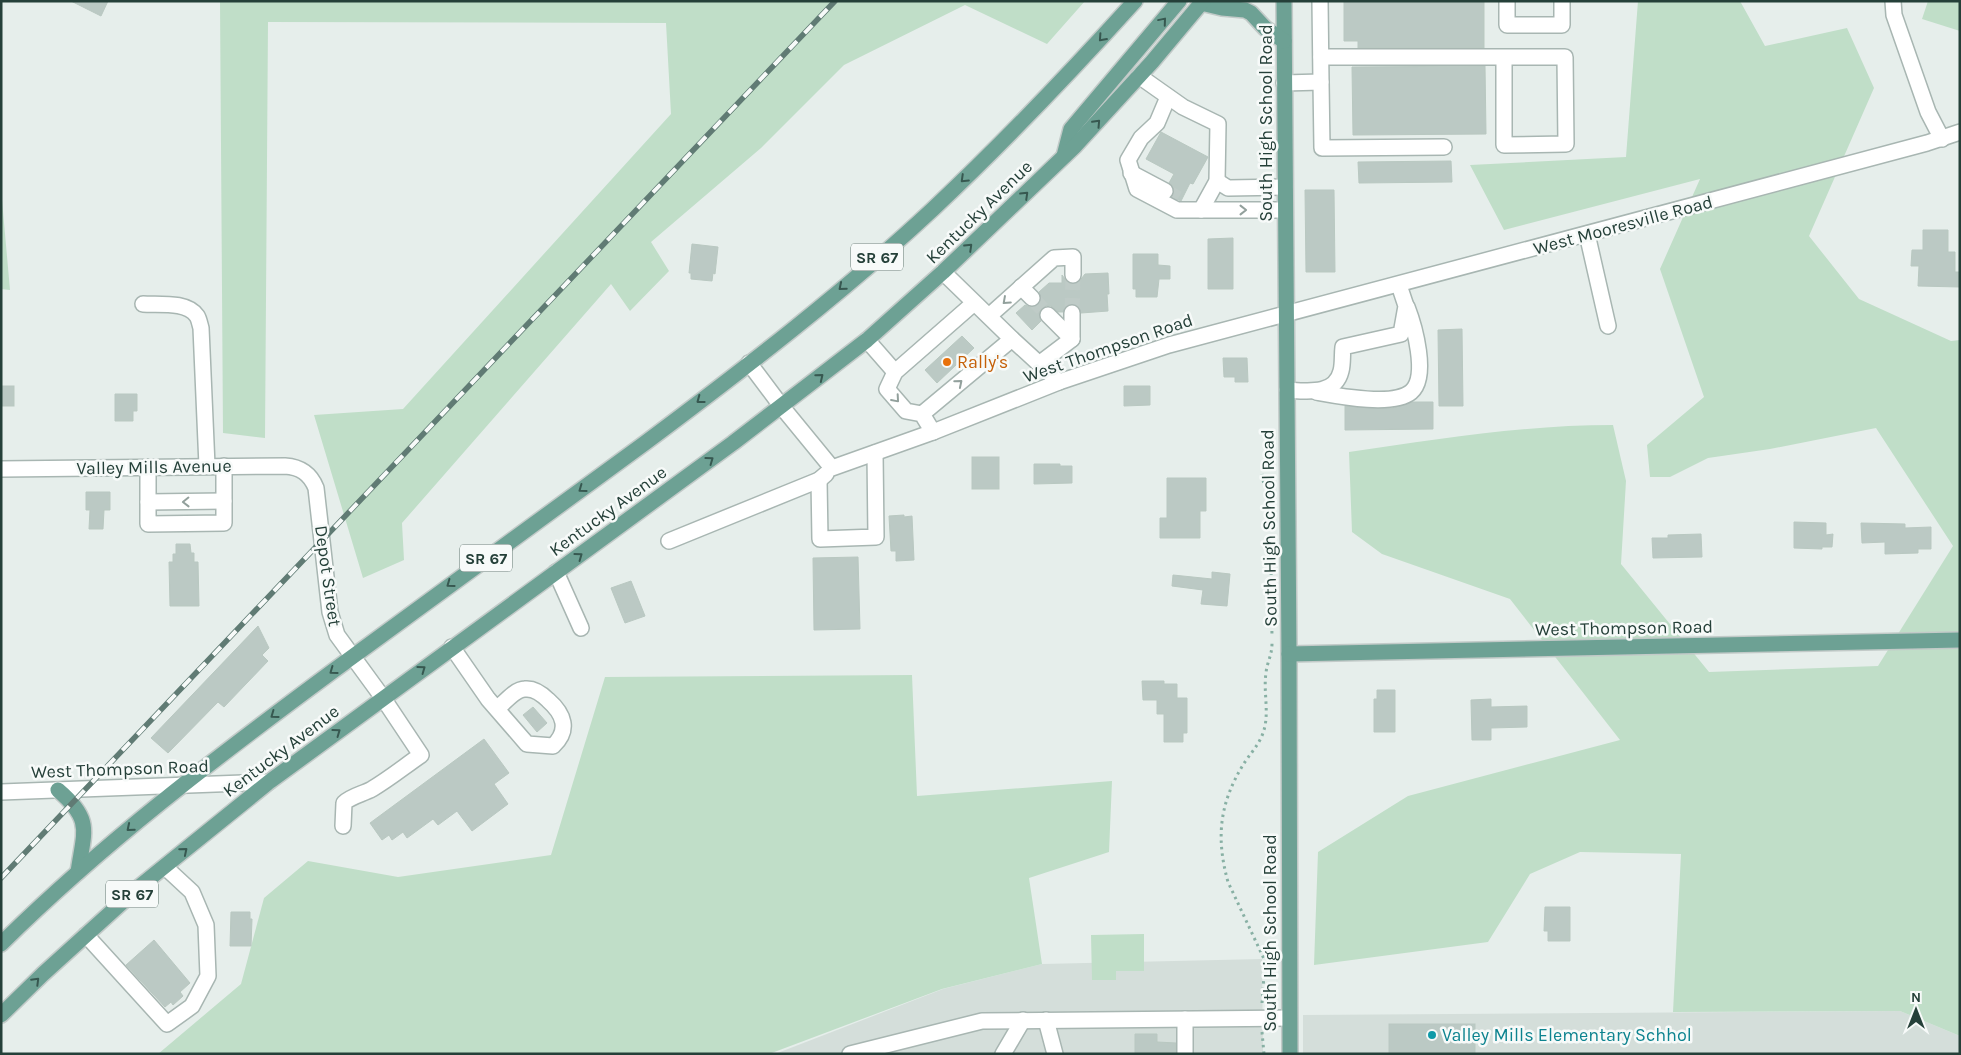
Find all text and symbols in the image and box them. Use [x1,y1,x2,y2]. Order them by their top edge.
one-way arrow [1157,18,1166,27]
street label: South High School Road [1255,24,1277,222]
one-way arrow [1099,32,1108,41]
one-way arrow [1091,119,1100,128]
street label: Kentucky Avenue [921,156,1037,268]
one-way arrow [960,173,969,182]
street label: West Mooresville Road [1531,190,1715,260]
one-way arrow [1019,192,1028,201]
one-way arrow [1239,205,1247,215]
road number: SR 67 [851,243,903,270]
one-way arrow [963,244,972,253]
one-way arrow [839,281,848,290]
one-way arrow [1002,295,1011,304]
street label: West Thompson Road [1020,309,1196,387]
place label: Rally's [957,351,1008,373]
marker: Rally's [941,356,953,368]
one-way arrow [815,373,824,382]
one-way arrow [954,380,963,389]
one-way arrow [891,393,899,402]
one-way arrow [697,395,706,403]
street label: South High School Road [1256,429,1282,627]
street label: Valley Mills Avenue [76,455,232,479]
one-way arrow [705,457,714,466]
street label: Kentucky Avenue [545,461,671,561]
one-way arrow [578,483,587,492]
one-way arrow [182,497,190,507]
street label: Depot Street [310,524,346,628]
road number: SR 67 [460,544,512,572]
one-way arrow [573,553,582,561]
one-way arrow [447,579,456,587]
street label: West Thompson Road [1535,615,1713,641]
one-way arrow [329,665,339,674]
one-way arrow [416,666,426,675]
street label: Kentucky Avenue [219,700,343,802]
one-way arrow [270,709,280,718]
one-way arrow [331,729,341,738]
street label: West Thompson Road [31,755,209,783]
one-way arrow [126,822,135,831]
street label: South High School Road [1259,834,1281,1032]
one-way arrow [179,847,188,856]
road number: SR 67 [106,881,158,908]
one-way arrow [30,978,39,987]
north arrow [1891,985,1941,1035]
text: N [1911,989,1921,1006]
place label: Valley Mills Elementary Schhol [1442,1024,1692,1046]
marker: Valley Mills Elementary Schhol [1426,1029,1438,1041]

